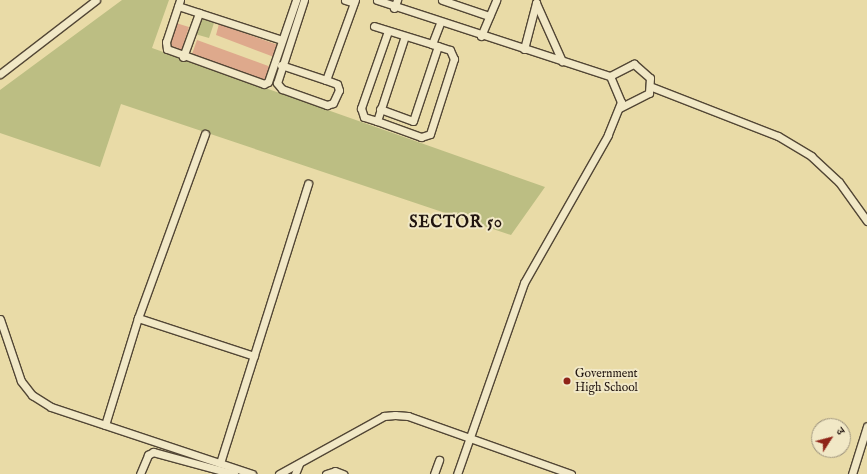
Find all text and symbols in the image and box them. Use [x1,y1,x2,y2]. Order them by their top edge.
district label: SECTOR 50 [409,213,503,233]
place label: Government High School [575,367,638,395]
marker: Government High School [562,376,572,386]
north arrow [811,418,851,458]
text: उ [833,425,847,438]

